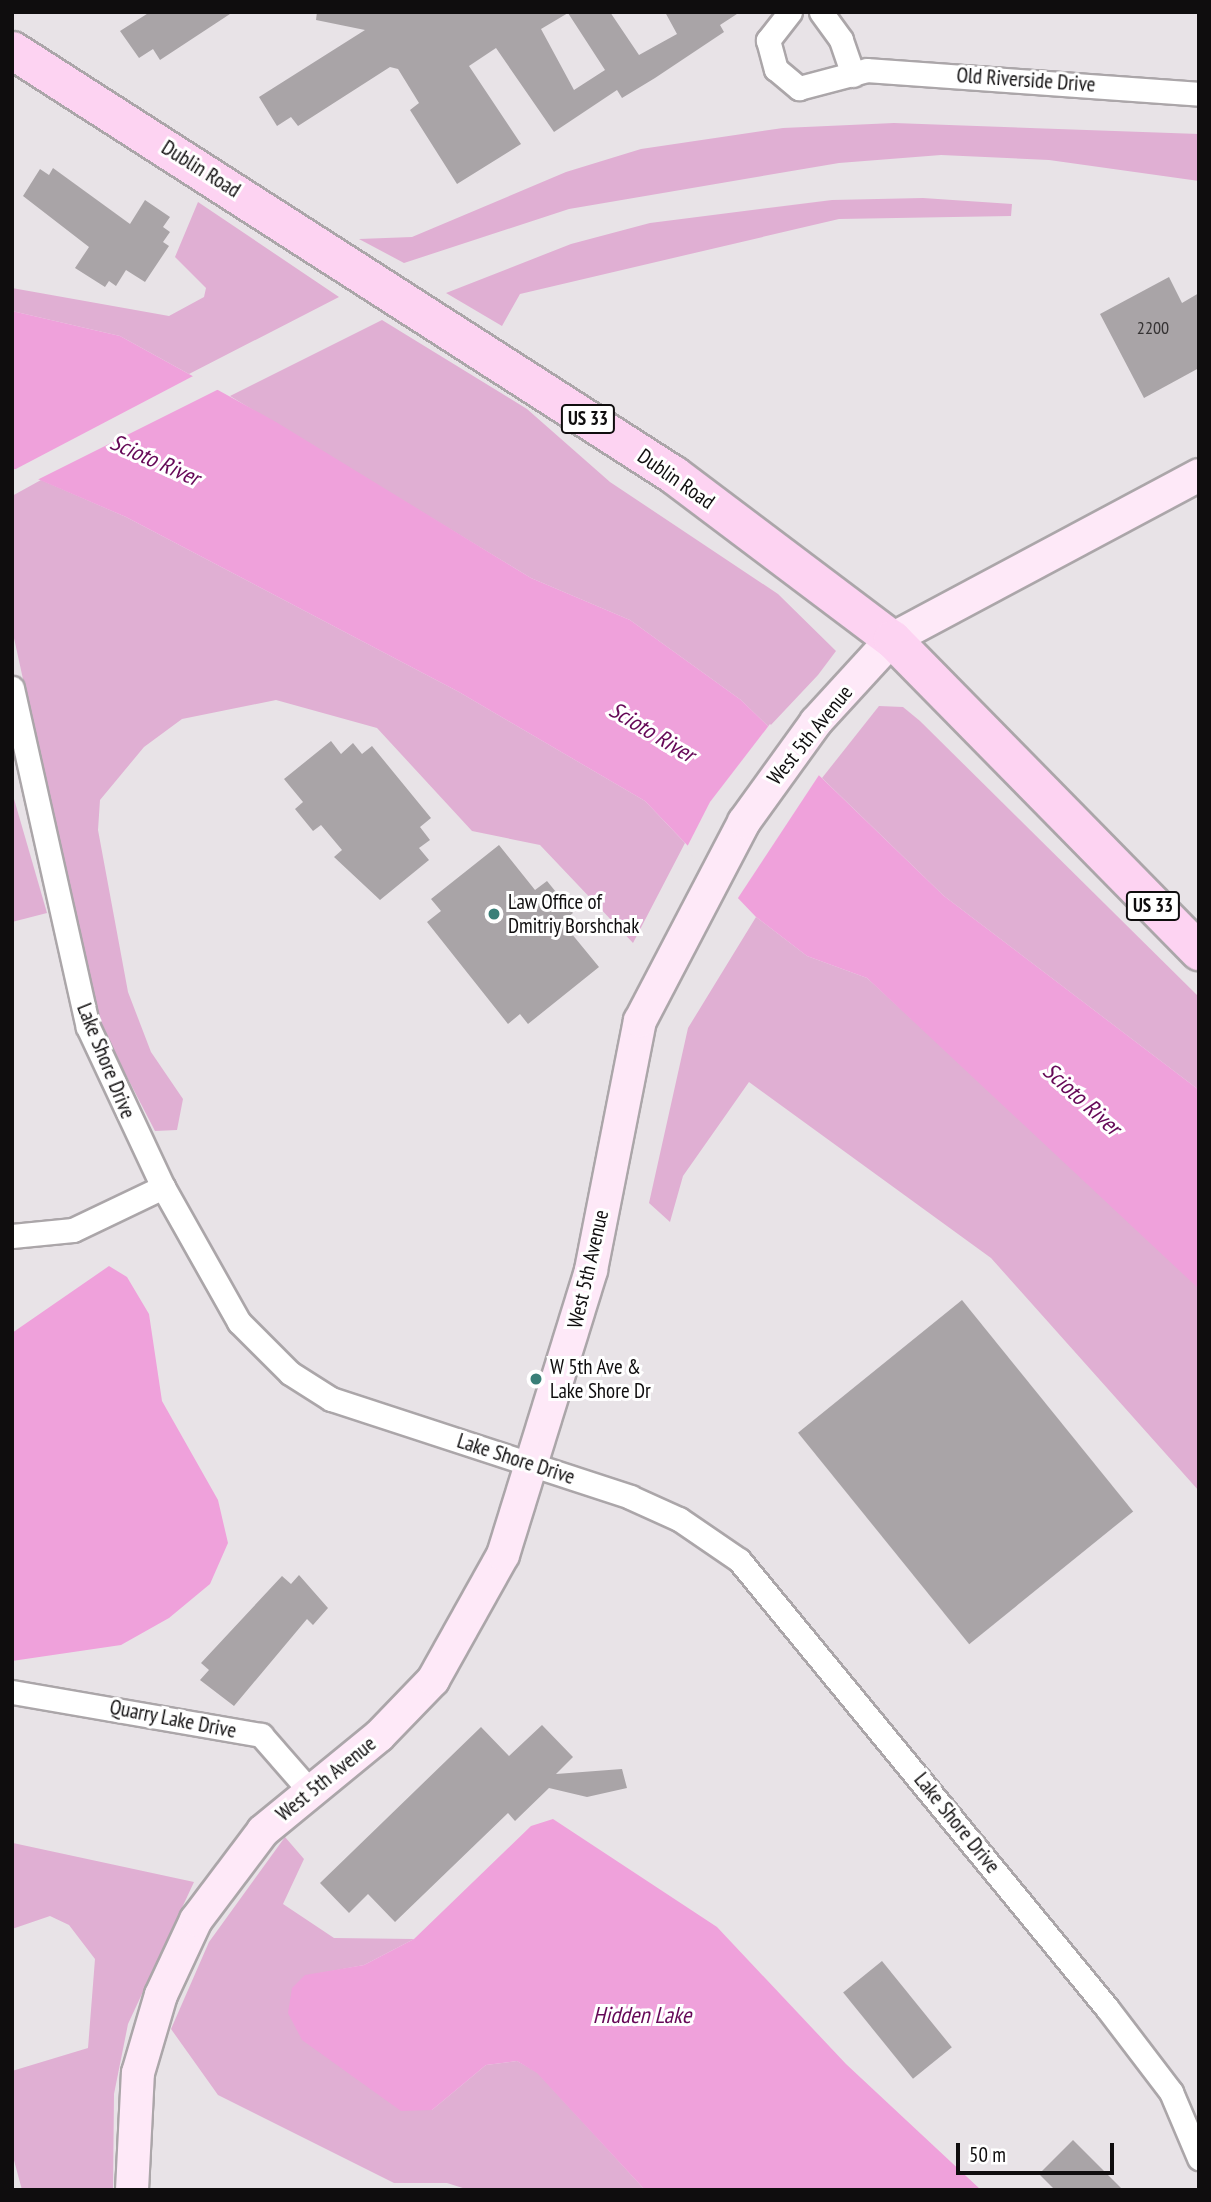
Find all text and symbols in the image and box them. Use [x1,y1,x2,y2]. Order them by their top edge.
street label: Old Riverside Drive [956,63,1096,97]
street label: Dublin Road [157,135,245,203]
house number: 2200 [1137,317,1169,339]
road number: US 33 [560,404,616,434]
water label: Scioto River [106,428,204,492]
street label: Dublin Road [633,443,719,515]
street label: West 5th Avenue [762,680,858,790]
water label: Scioto River [604,696,700,768]
place label: Law Office of Dmitriy Borshchak [508,889,640,939]
road number: US 33 [1125,890,1181,922]
marker: Law Office of Dmitriy Borshchak [486,906,502,922]
street label: Lake Shore Drive [71,1000,141,1122]
water label: Scioto River [1038,1057,1126,1141]
street label: West 5th Avenue [562,1207,614,1331]
place label: W 5th Ave & Lake Shore Dr [550,1354,651,1404]
marker: W 5th Ave & Lake Shore Dr [528,1371,544,1387]
street label: Lake Shore Drive [454,1428,578,1490]
street label: Quarry Lake Drive [107,1694,239,1744]
street label: West 5th Avenue [271,1731,381,1827]
street label: Lake Shore Drive [909,1768,1005,1878]
water label: Hidden Lake [593,2001,691,2029]
scale bar [959,2128,1116,2172]
text: 50 m [969,2141,1006,2168]

